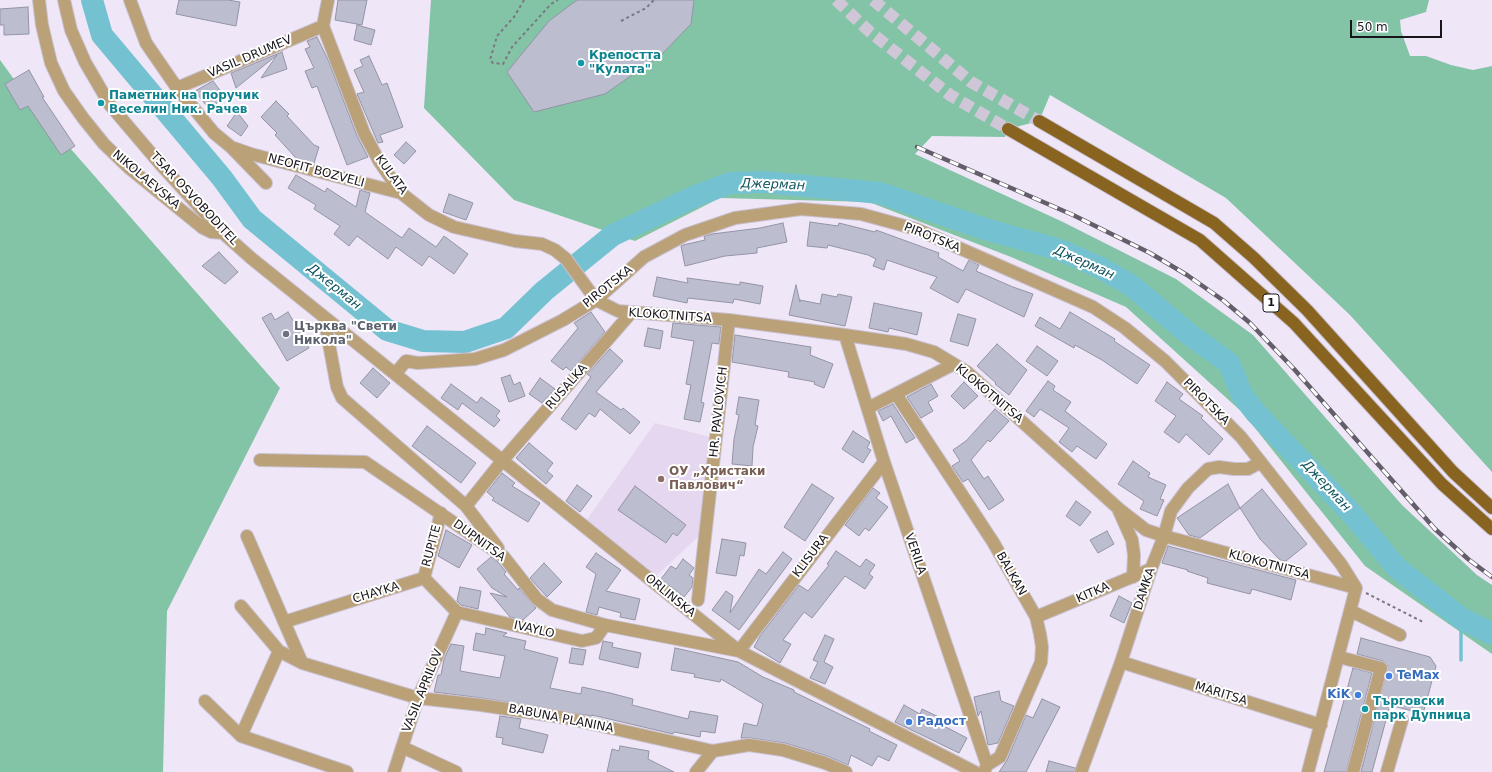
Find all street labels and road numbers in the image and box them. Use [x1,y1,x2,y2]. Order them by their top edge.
street label: VASIL DRUMEV [206,33,294,81]
street label: NIKOLAEVSKA [109,148,183,212]
street label: TSAR OSVOBODITEL [147,150,241,248]
street label: NEOFIT BOZVELI [266,151,366,191]
street label: KULATA [372,152,410,198]
street label: PIROTSKA [902,220,962,256]
street label: PIROTSKA [580,263,636,311]
road number: 1 [1263,294,1279,312]
street label: KLOKOTNITSA [628,306,712,326]
street label: RUSALKA [543,361,591,413]
street label: KLOKOTNITSA [952,362,1026,426]
street label: HR. PAVLOVICH [707,366,731,458]
street label: PIROTSKA [1180,376,1232,428]
street label: DUPNITSA [450,517,508,565]
street label: RUPITE [420,523,444,569]
street label: KLISURA [790,531,832,581]
street label: VERILA [901,531,929,577]
street label: KLOKOTNITSA [1227,547,1311,583]
street label: BALKAN [993,550,1029,598]
street label: DAMKA [1131,566,1159,612]
street label: ORLINSKA [642,571,698,621]
street label: CHAYKA [351,579,401,607]
street label: KITKA [1074,580,1112,606]
street label: IVAYLO [512,618,556,642]
street label: VASIL APRILOV [400,647,446,735]
street label: MARITSA [1193,679,1249,709]
street label: BABUNA PLANINA [507,702,615,736]

